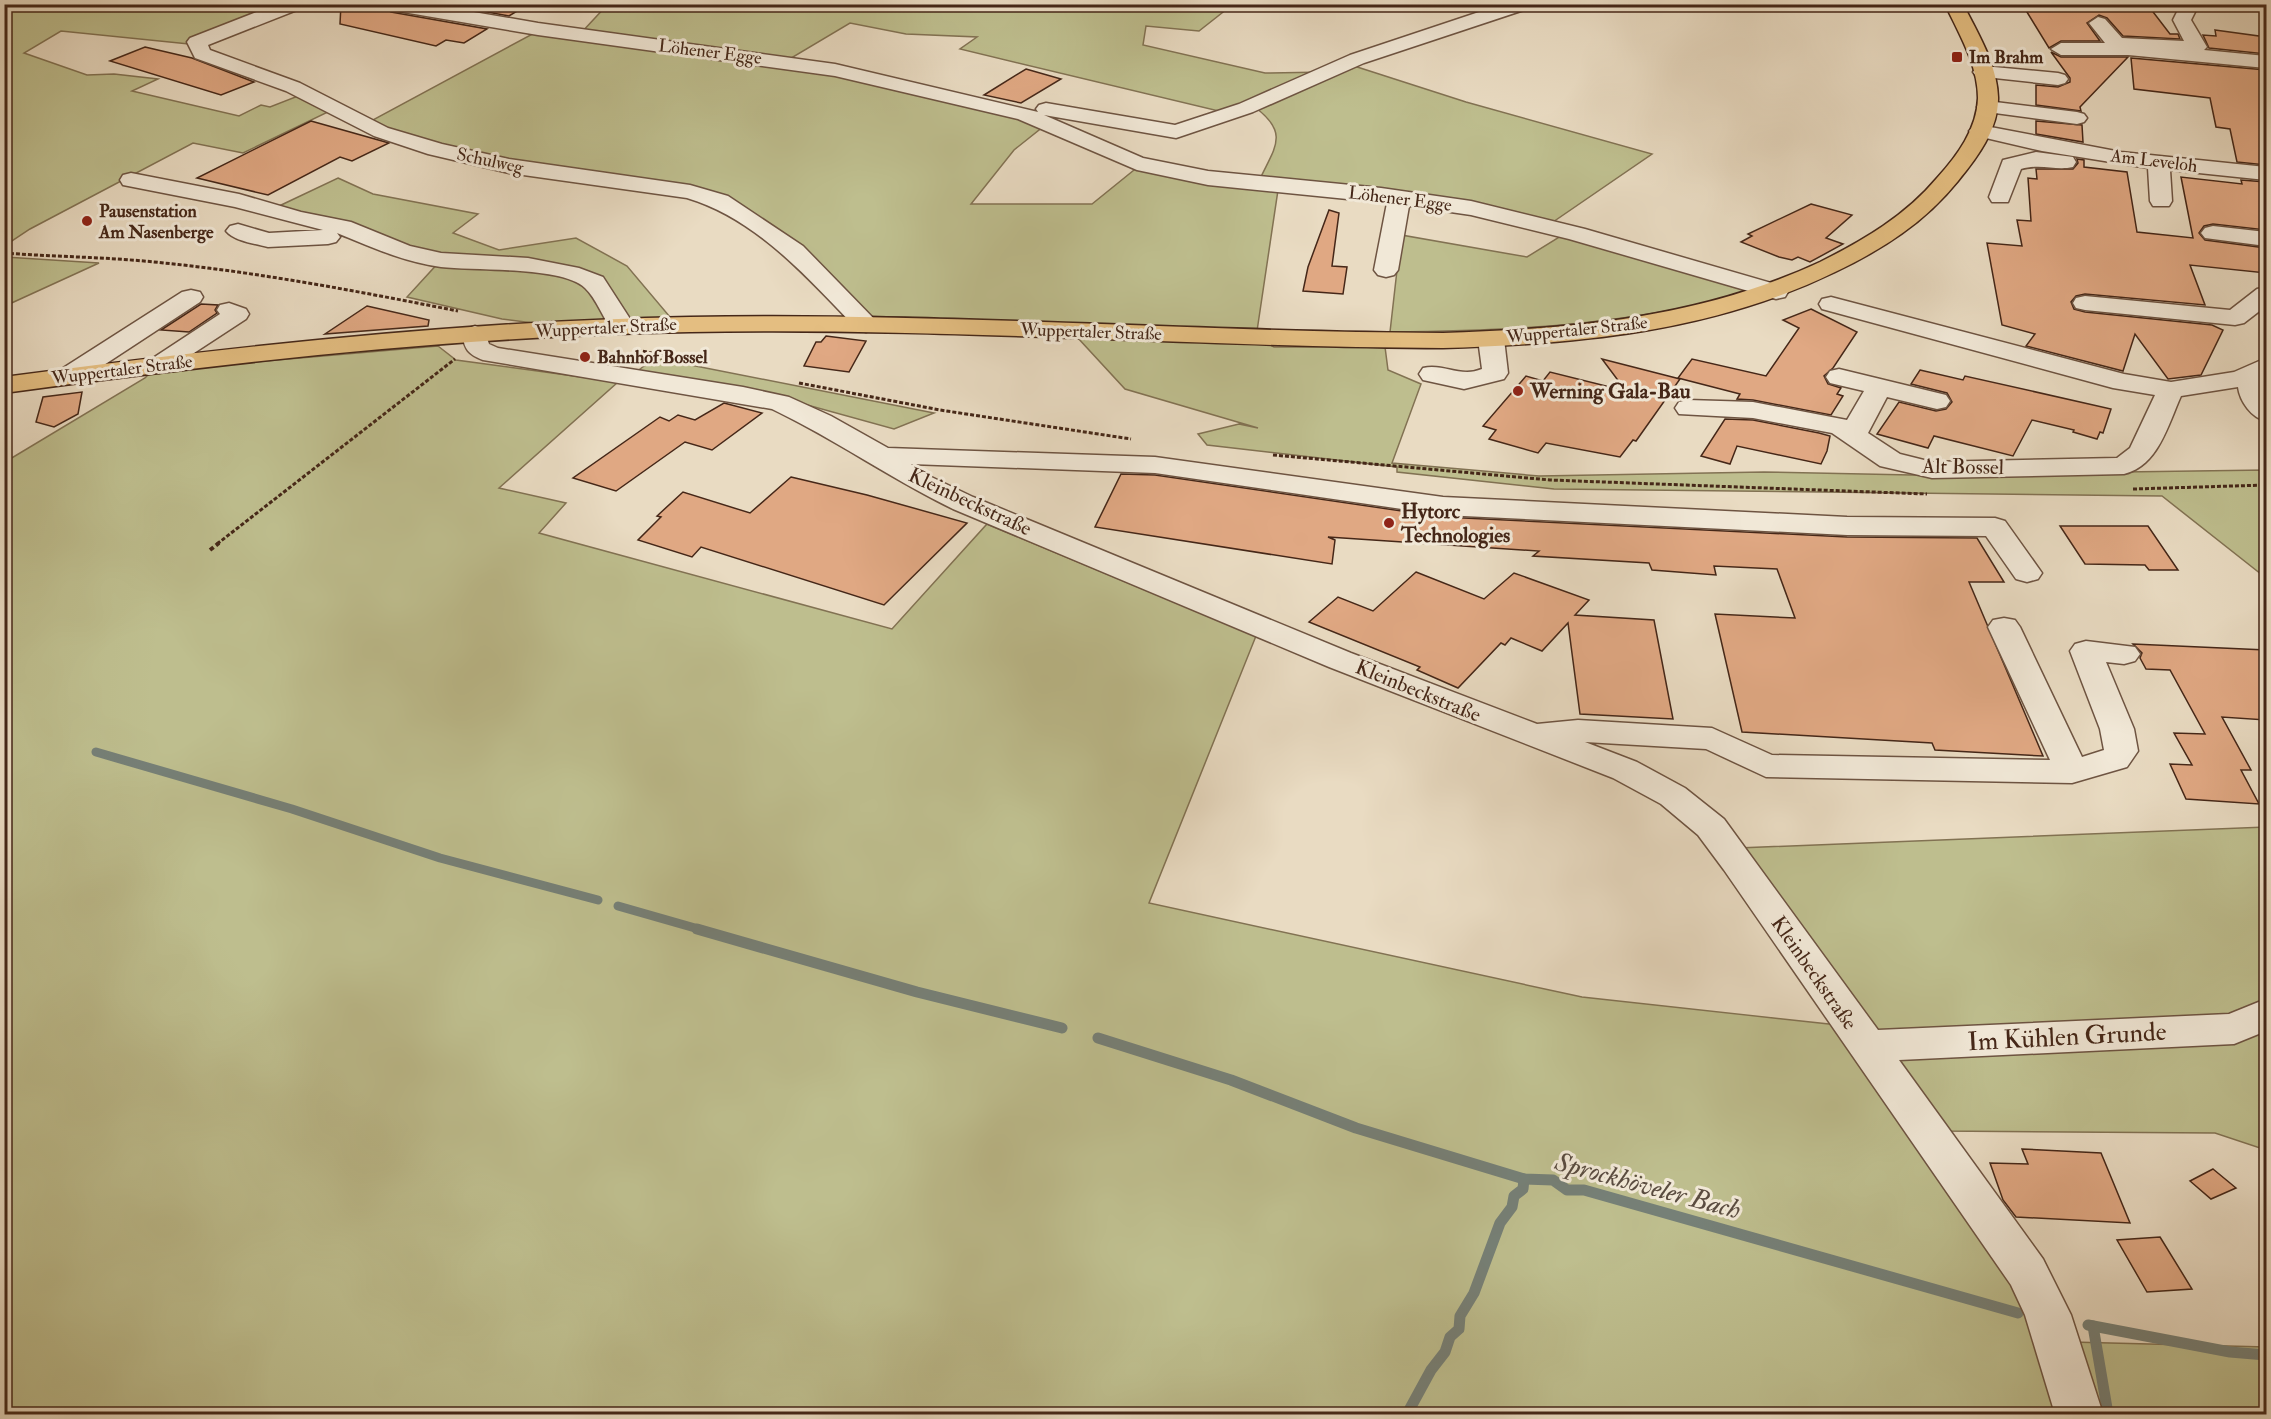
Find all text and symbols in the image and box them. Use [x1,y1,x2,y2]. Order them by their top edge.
street label: Löhener Egge [657,34,764,70]
place label: Im Brahm [1969,46,2044,69]
marker: Im Brahm [1950,50,1964,64]
street label: Schulweg [454,143,527,180]
street label: Am Leveloh [2108,144,2199,178]
street label: Löhener Egge [1347,181,1454,217]
place label: Pausenstation Am Nasenberge [98,200,214,244]
marker: Pausenstation Am Nasenberge [80,214,94,228]
street label: Wuppertaler Straße [1504,311,1649,349]
street label: Wuppertaler Straße [534,313,678,343]
street label: Wuppertaler Straße [1019,318,1163,346]
place label: Bahnhof Bossel [597,346,708,369]
street label: Wuppertaler Straße [49,350,194,390]
marker: Bahnhof Bossel [578,350,592,364]
place label: Werning Gala-Bau [1529,378,1691,405]
marker: Werning Gala-Bau [1511,384,1525,398]
street label: Alt Bossel [1921,453,2005,481]
street label: Kleinbeckstraße [904,462,1036,542]
place label: Hytorc Technologies [1400,498,1510,549]
marker: Hytorc Technologies [1382,516,1396,530]
street label: Kleinbeckstraße [1351,654,1485,729]
street label: Kleinbeckstraße [1765,911,1863,1035]
street label: Im Kühlen Grunde [1967,1016,2167,1058]
water label: Sprockhöveler Bach [1551,1145,1745,1227]

